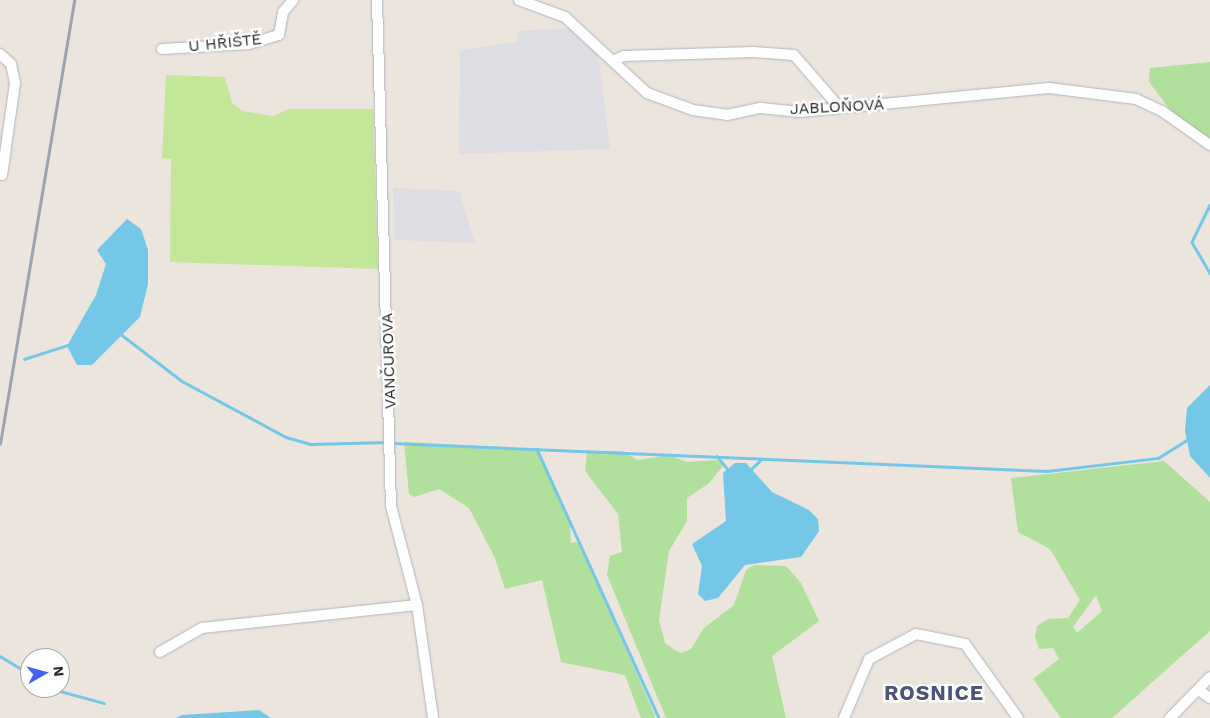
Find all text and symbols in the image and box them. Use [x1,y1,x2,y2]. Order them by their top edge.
street label: U HŘIŠTĚ [187,30,263,56]
street label: JABLOŇOVÁ [789,95,885,119]
street label: VANČUROVA [378,313,400,409]
north arrow [20,648,70,698]
text: N [50,665,67,677]
district label: ROSNICE [883,680,985,706]

